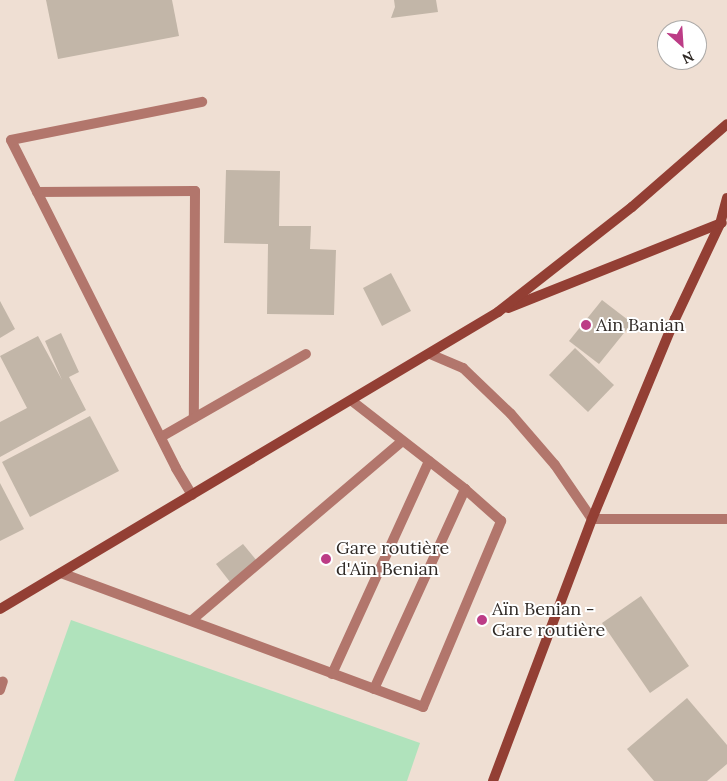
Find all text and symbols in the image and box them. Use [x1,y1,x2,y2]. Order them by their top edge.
north arrow [657,20,707,70]
text: N [679,47,697,68]
place label: Ain Banian [596,314,685,336]
marker: Ain Banian [580,319,592,331]
place label: Gare routière d'Aïn Benian [336,538,449,580]
marker: Gare routière d'Aïn Benian [320,553,332,565]
place label: Aïn Benian - Gare routière [492,599,605,642]
marker: Aïn Benian - Gare routière [476,614,488,626]

